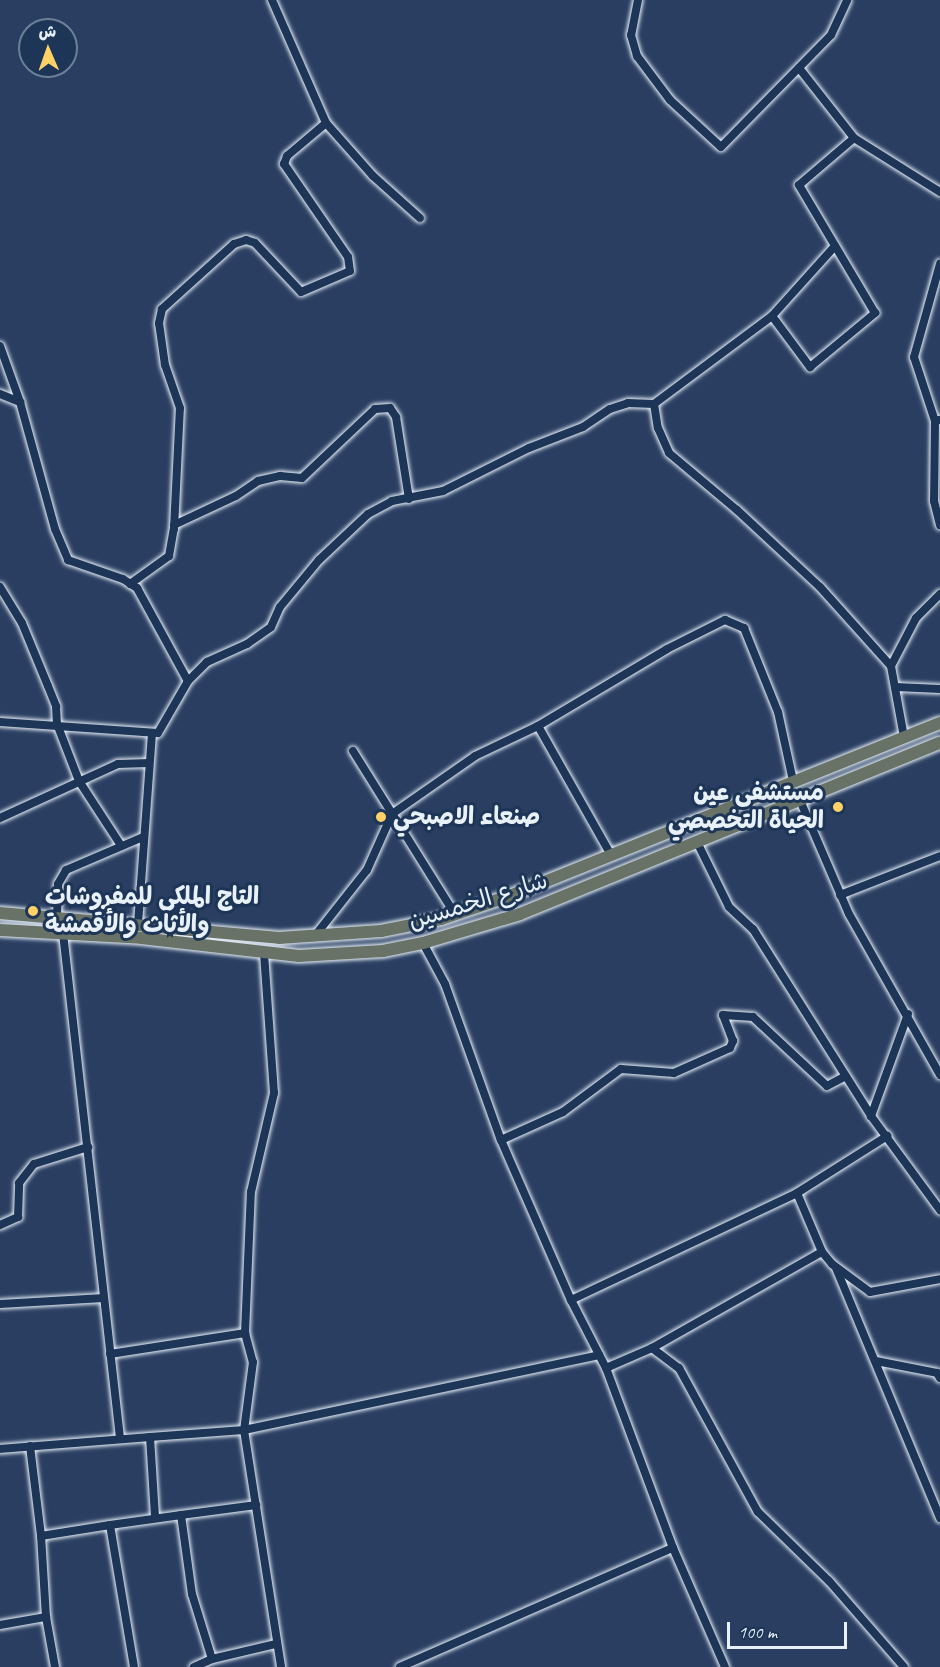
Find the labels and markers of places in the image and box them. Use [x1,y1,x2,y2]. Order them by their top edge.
place label: مستشفى عين الحياة التخصصي [668,779,824,835]
marker: مستشفى عين الحياة التخصصي [829,798,847,816]
place label: صنعاء الاصبحي [393,803,540,831]
marker: صنعاء الاصبحي [374,810,388,824]
place label: التاج الملكي للمفروشات والأثاث والأقمشة [45,883,259,939]
marker: التاج الملكي للمفروشات والأثاث والأقمشة [26,904,40,918]

